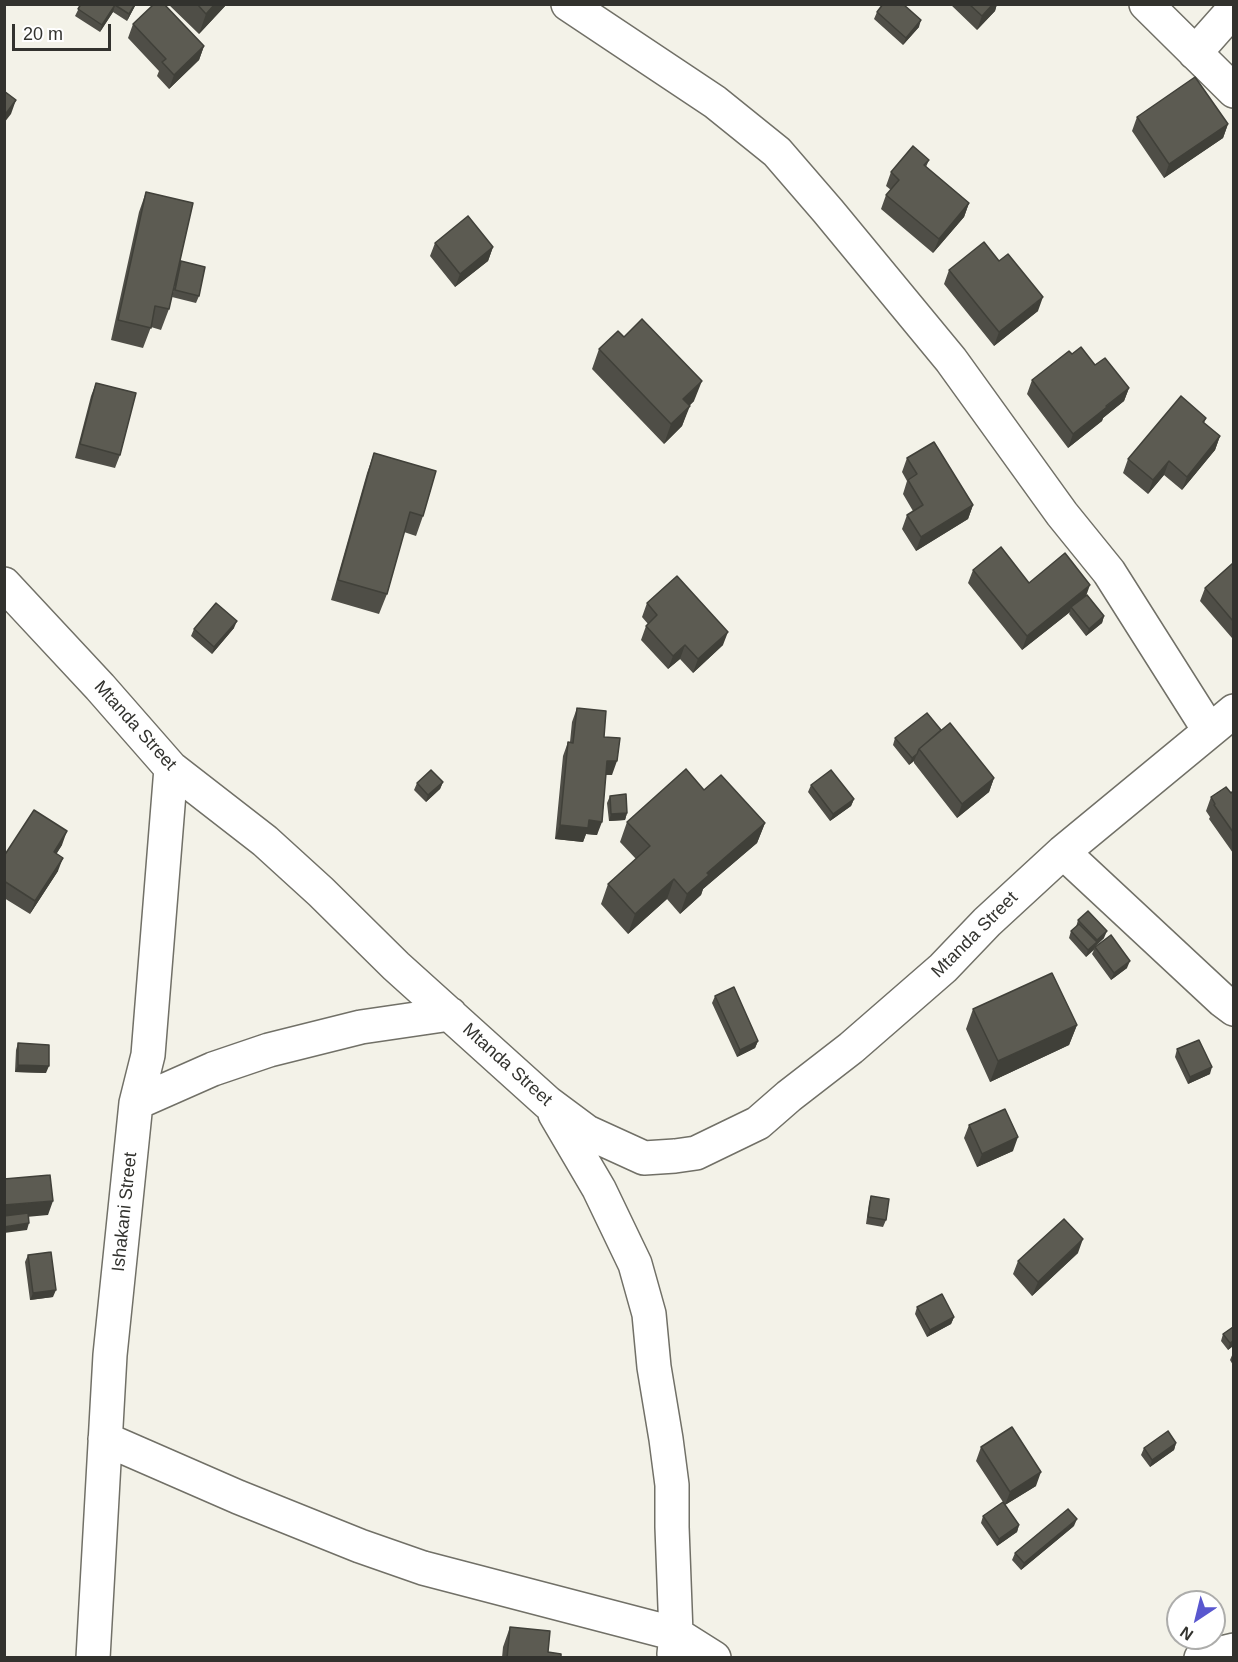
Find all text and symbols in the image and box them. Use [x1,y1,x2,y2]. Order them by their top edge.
scale bar [15,12,114,50]
text: 20 m [23,24,63,44]
street label: Mtanda Street [89,677,181,775]
street label: Mtanda Street [927,887,1023,983]
street label: Mtanda Street [458,1019,556,1111]
street label: Ishakani Street [108,1151,142,1273]
north arrow [1166,1590,1226,1650]
text: N [1177,1623,1196,1644]

